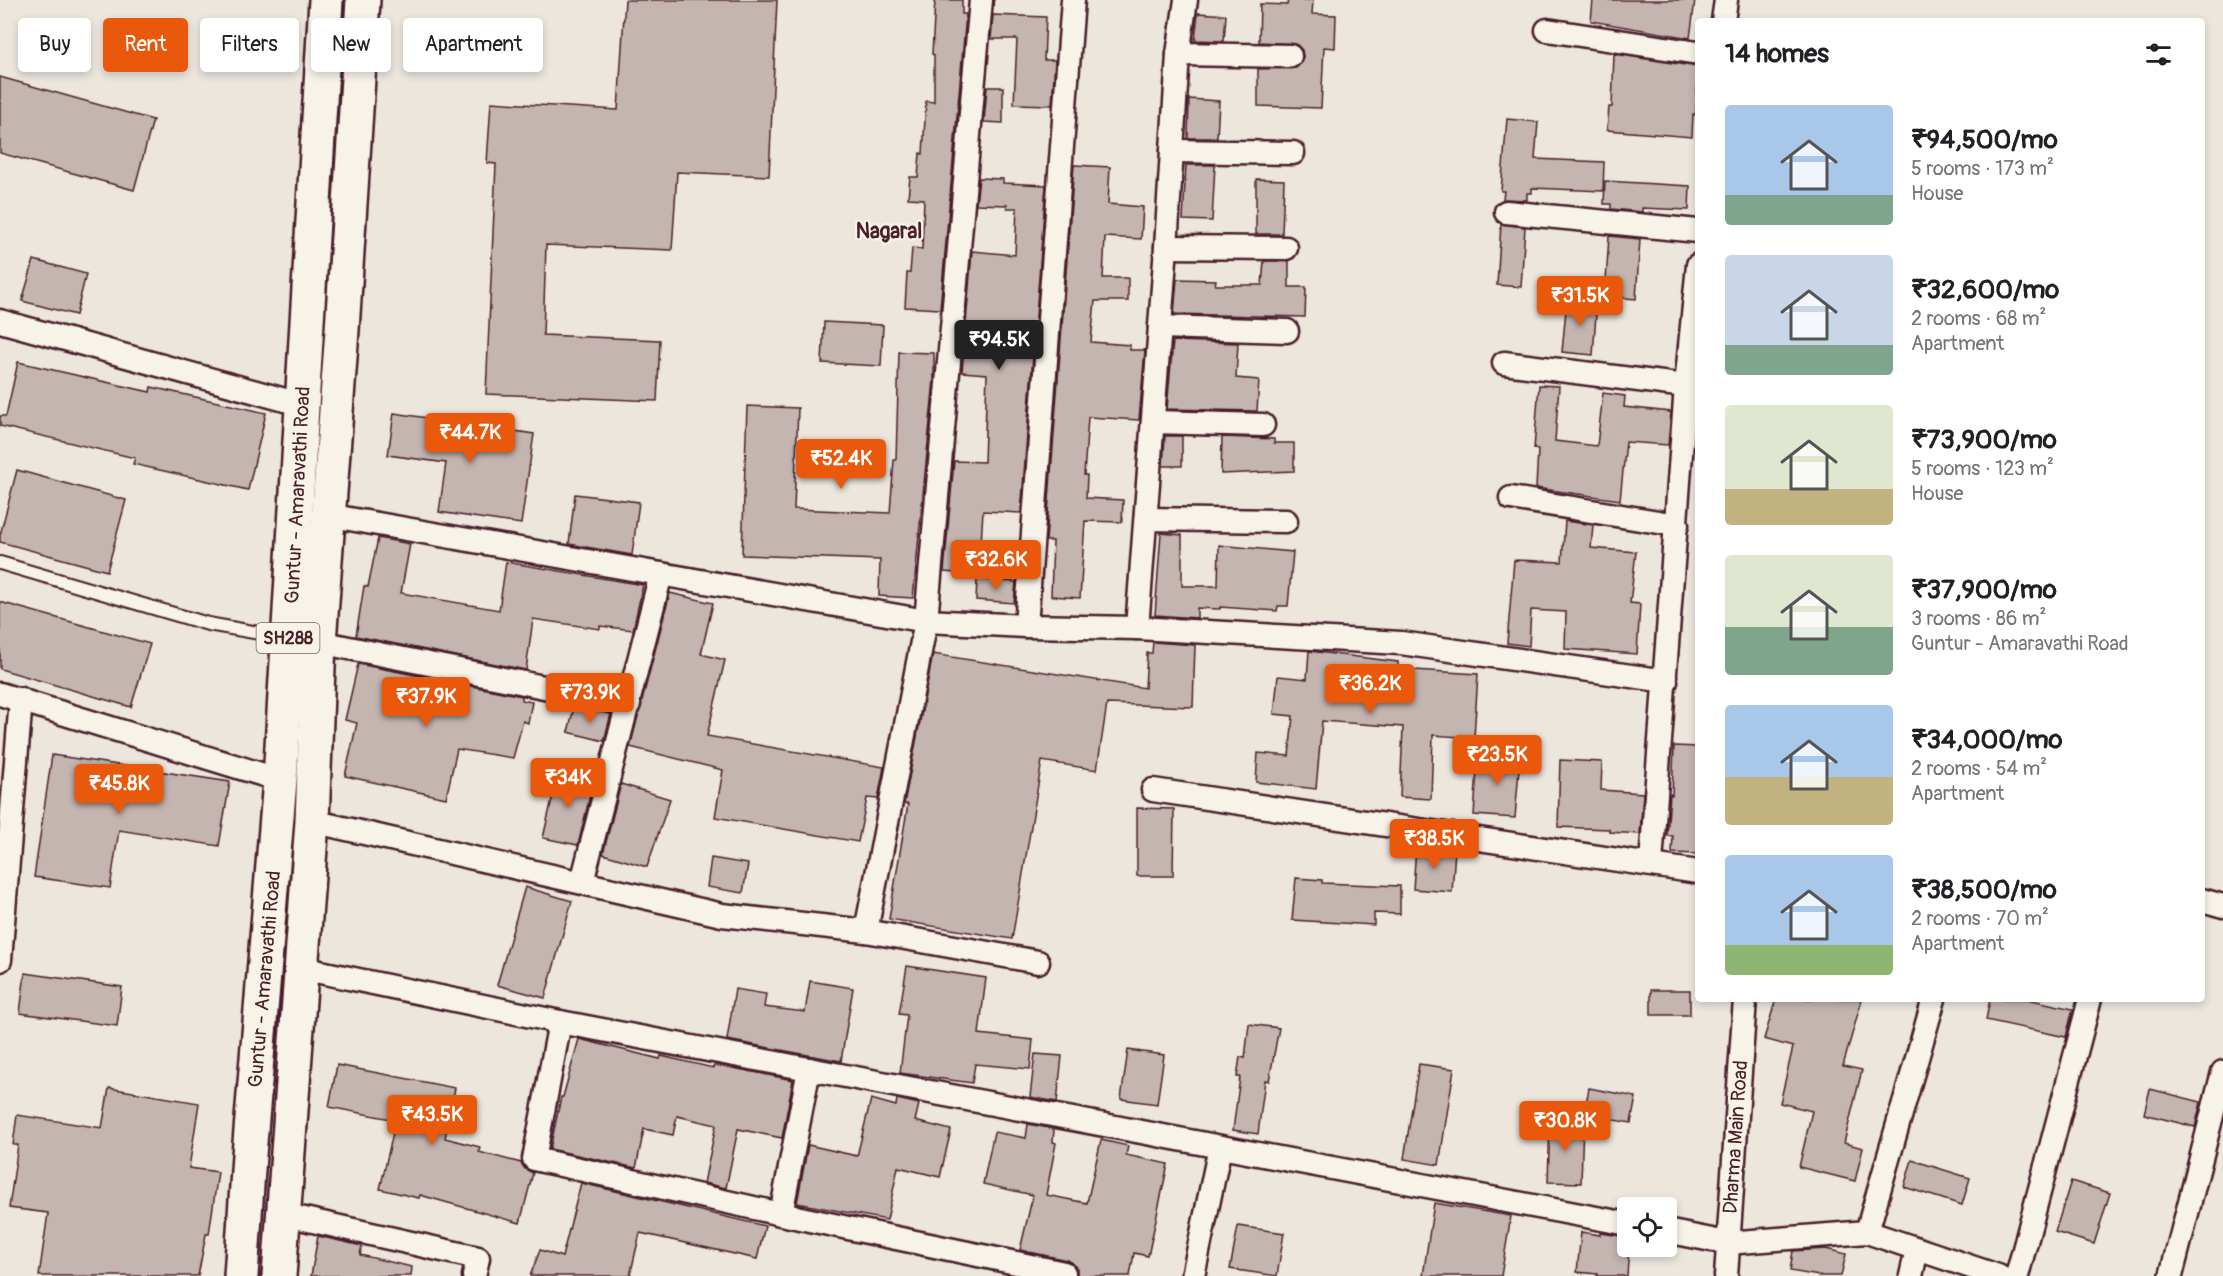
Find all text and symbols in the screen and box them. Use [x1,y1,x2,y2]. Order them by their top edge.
chip: Buy [18,18,91,72]
chip: Rent [103,18,188,72]
chip: Filters [200,18,299,72]
chip: New [311,18,391,72]
chip: Apartment [403,18,543,72]
text: 14 homes [1725,38,1829,70]
icon: filters [2142,38,2175,71]
text: ₹94,500/mo [1911,124,2058,156]
icon: home [1773,129,1845,201]
text: 5 rooms · 173 m² [1911,156,2054,181]
text: House [1911,181,1963,206]
district label: Nagaral [856,218,922,245]
text: ₹32,600/mo [1911,274,2059,306]
pin: ₹31.5K [1531,276,1629,327]
icon: home [1773,279,1845,351]
text: ₹31.5K [1551,283,1609,308]
text: 2 rooms · 68 m² [1911,306,2046,331]
pin: ₹94.5K [950,320,1048,371]
text: ₹94.5K [968,327,1030,352]
text: Apartment [1911,331,2004,356]
street label: Guntur - Amaravathi Road [279,386,316,604]
pin: ₹44.7K [421,413,519,464]
text: ₹44.7K [439,420,501,445]
text: ₹73,900/mo [1911,424,2057,456]
icon: home [1773,429,1845,501]
pin: ₹52.4K [792,439,890,490]
text: ₹52.4K [810,446,872,471]
text: 5 rooms · 123 m² [1911,456,2054,481]
text: House [1911,481,1963,506]
pin: ₹32.6K [947,540,1045,591]
text: ₹32.6K [965,547,1027,572]
text: ₹37,900/mo [1911,574,2057,606]
icon: home [1773,579,1845,651]
text: 3 rooms · 86 m² [1911,606,2046,631]
road number: SH288 [256,623,320,653]
text: Guntur - Amaravathi Road [1911,631,2129,656]
pin: ₹36.2K [1321,664,1419,715]
text: ₹36.2K [1339,671,1401,696]
pin: ₹73.9K [541,673,639,724]
pin: ₹37.9K [377,677,475,728]
text: ₹73.9K [560,680,620,705]
text: ₹37.9K [396,684,456,709]
text: ₹34,000/mo [1911,724,2062,756]
icon: home [1773,729,1845,801]
pin: ₹23.5K [1448,735,1546,786]
text: ₹23.5K [1466,742,1528,767]
text: 2 rooms · 54 m² [1911,756,2047,781]
pin: ₹34K [532,758,604,809]
pin: ₹45.8K [70,764,168,815]
text: ₹34K [545,765,591,790]
text: ₹45.8K [89,771,149,796]
text: Apartment [1911,781,2004,806]
pin: ₹38.5K [1385,819,1483,870]
text: ₹38.5K [1404,826,1464,851]
street label: Guntur - Amaravathi Road [243,870,286,1089]
text: ₹38,500/mo [1911,874,2057,906]
icon: home [1773,879,1845,951]
text: 2 rooms · 70 m² [1911,906,2049,931]
text: Apartment [1911,931,2004,956]
street label: Dharma Main Road [1718,1059,1753,1215]
pin: ₹43.5K [383,1095,481,1146]
pin: ₹30.8K [1516,1101,1614,1152]
text: ₹43.5K [401,1102,463,1127]
text: ₹30.8K [1533,1108,1597,1133]
map controls [1617,1197,1677,1257]
button: locate [1617,1197,1677,1257]

